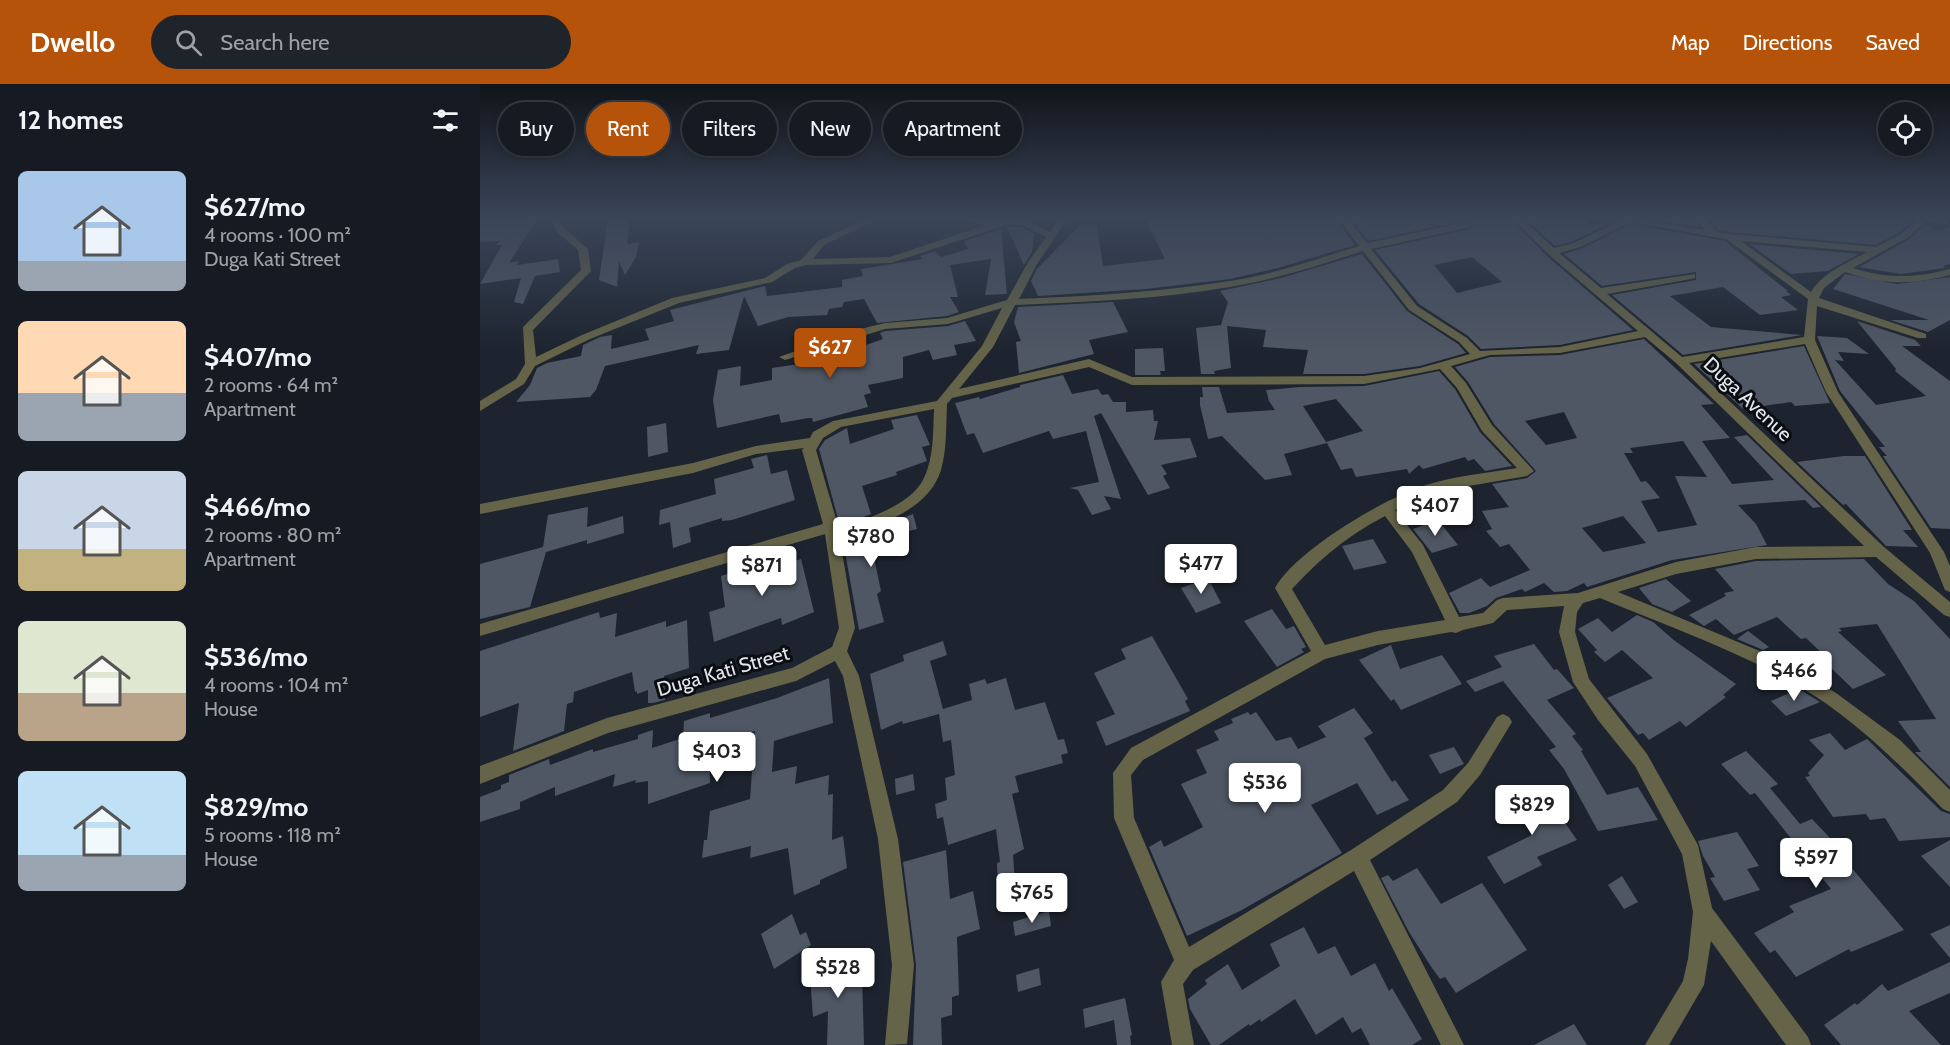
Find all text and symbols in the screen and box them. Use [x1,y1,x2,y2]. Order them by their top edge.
search box [151,15,571,69]
text: Dwello [30,25,115,59]
icon: search [172,26,205,59]
text: Search here [220,29,330,56]
text: Map [1671,30,1710,55]
text: Directions [1743,30,1832,55]
text: Saved [1865,30,1920,55]
chip: Buy [498,102,574,156]
chip: Rent [586,102,670,156]
chip: Filters [682,102,777,156]
chip: New [789,102,871,156]
chip: Apartment [883,102,1022,156]
map controls [1878,102,1932,156]
button: locate [1878,102,1932,156]
text: 12 homes [18,104,123,136]
icon: filters [429,104,462,137]
text: $627/mo [204,191,305,223]
icon: home [66,195,138,267]
text: 4 rooms · 100 m² [204,223,351,247]
text: Duga Kati Street [204,247,341,271]
pin: $627 [794,328,866,379]
text: $627 [808,335,852,359]
text: $407/mo [204,341,312,373]
icon: home [66,345,138,417]
street label: Duga Avenue [1699,352,1797,446]
text: 2 rooms · 64 m² [204,373,338,397]
text: Apartment [204,397,296,421]
pin: $407 [1399,486,1471,537]
text: $466/mo [204,491,311,523]
text: $407 [1411,493,1459,517]
icon: home [66,495,138,567]
pin: $780 [835,517,907,568]
text: 2 rooms · 80 m² [204,523,341,547]
text: $780 [847,524,895,548]
pin: $477 [1165,544,1237,595]
pin: $871 [726,546,798,597]
text: Apartment [204,547,296,571]
text: $477 [1179,551,1223,575]
text: $871 [741,553,783,577]
text: $536/mo [204,641,308,673]
street label: Duga Kati Street [654,641,792,701]
icon: home [66,645,138,717]
pin: $466 [1758,651,1830,702]
text: $466 [1771,658,1817,682]
text: 4 rooms · 104 m² [204,673,348,697]
text: House [204,697,258,721]
pin: $403 [681,732,753,783]
text: $403 [693,739,741,763]
pin: $536 [1229,763,1301,814]
text: $536 [1243,770,1287,794]
pin: $829 [1496,785,1568,836]
text: $829/mo [204,791,308,823]
text: $829 [1509,792,1555,816]
icon: home [66,795,138,867]
text: 5 rooms · 118 m² [204,823,341,847]
pin: $597 [1780,838,1852,889]
text: $597 [1794,845,1838,869]
text: House [204,847,258,871]
pin: $765 [996,873,1068,924]
text: $765 [1010,880,1054,904]
pin: $528 [802,948,874,999]
text: $528 [816,955,861,979]

